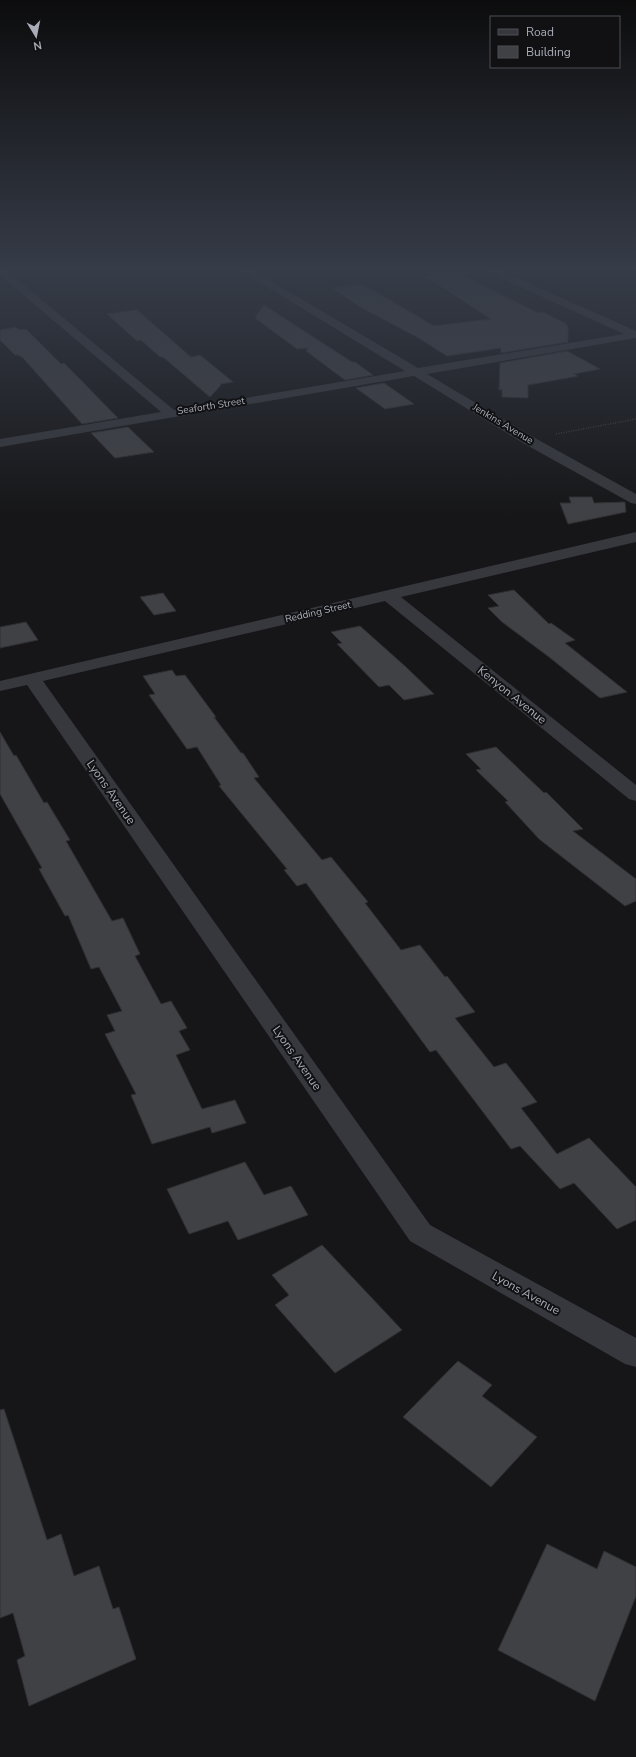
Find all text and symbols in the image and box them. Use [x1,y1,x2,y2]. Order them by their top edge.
north arrow [16,16,56,56]
legend [490,16,620,68]
text: Road [526,24,554,40]
text: N [32,37,43,53]
text: Building [526,44,571,60]
street label: Seaforth Street [176,394,246,418]
street label: Jenkins Avenue [469,400,536,448]
street label: Redding Street [284,598,353,626]
street label: Kenyon Avenue [474,662,550,728]
street label: Lyons Avenue [83,757,139,827]
street label: Lyons Avenue [269,1023,325,1093]
street label: Lyons Avenue [489,1268,563,1318]

